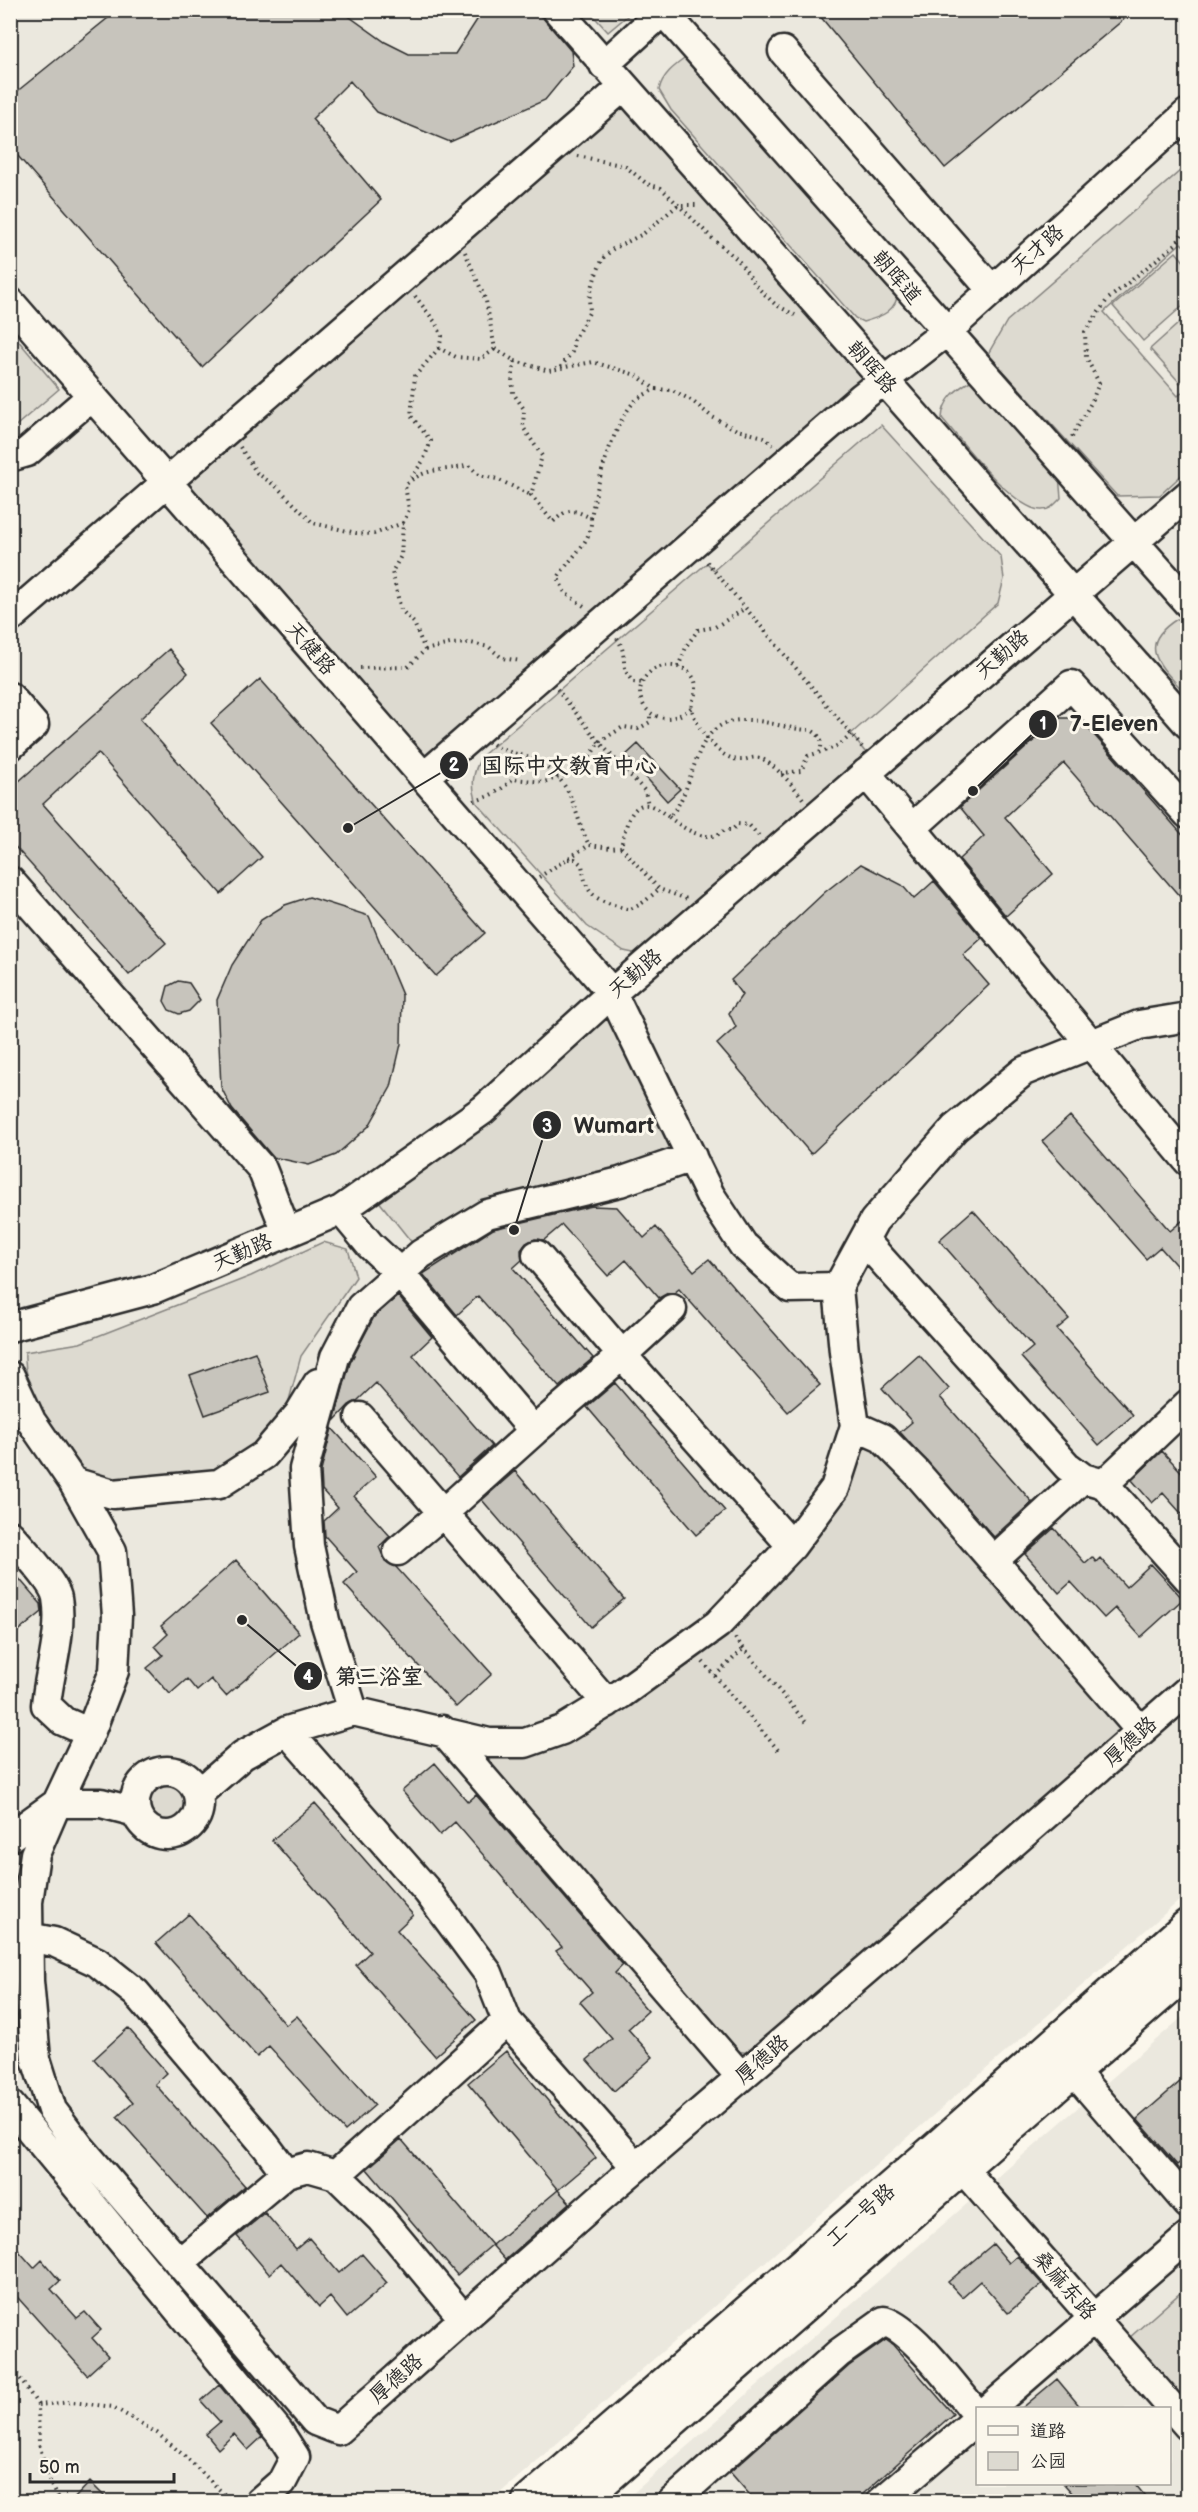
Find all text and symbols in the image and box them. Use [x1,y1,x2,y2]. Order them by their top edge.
street label: 天才路 [1006,219,1069,280]
street label: 朝晖道 [867,245,927,309]
street label: 朝晖路 [841,336,902,399]
street label: 天健路 [281,616,341,680]
street label: 天勤路 [970,624,1034,684]
callout: 7-Eleven [1028,704,1171,744]
text: 7-Eleven [1070,711,1158,738]
text: 1 [1039,714,1047,735]
callout: 国际中文教育中心 [439,745,669,785]
text: 国际中文教育中心 [481,753,657,780]
text: 2 [449,755,460,776]
street label: 天勤路 [603,943,667,1003]
callout: Wumart [532,1105,666,1145]
text: Wumart [574,1113,655,1140]
text: 3 [542,1116,552,1137]
street label: 天勤路 [208,1229,276,1276]
callout: 第三浴室 [293,1656,435,1696]
text: 第三浴室 [335,1664,423,1691]
text: 4 [303,1667,314,1688]
street label: 厚德路 [1099,1711,1162,1772]
street label: 厚德路 [730,2029,794,2089]
street label: 工一号路 [820,2178,900,2252]
street label: 桑麻东路 [1028,2245,1102,2325]
street label: 厚德路 [365,2348,428,2409]
legend [976,2407,1171,2485]
text: 道路 [1030,2421,1066,2442]
scale bar [30,2446,174,2484]
text: 公园 [1030,2451,1066,2472]
text: 50 m [39,2457,80,2478]

